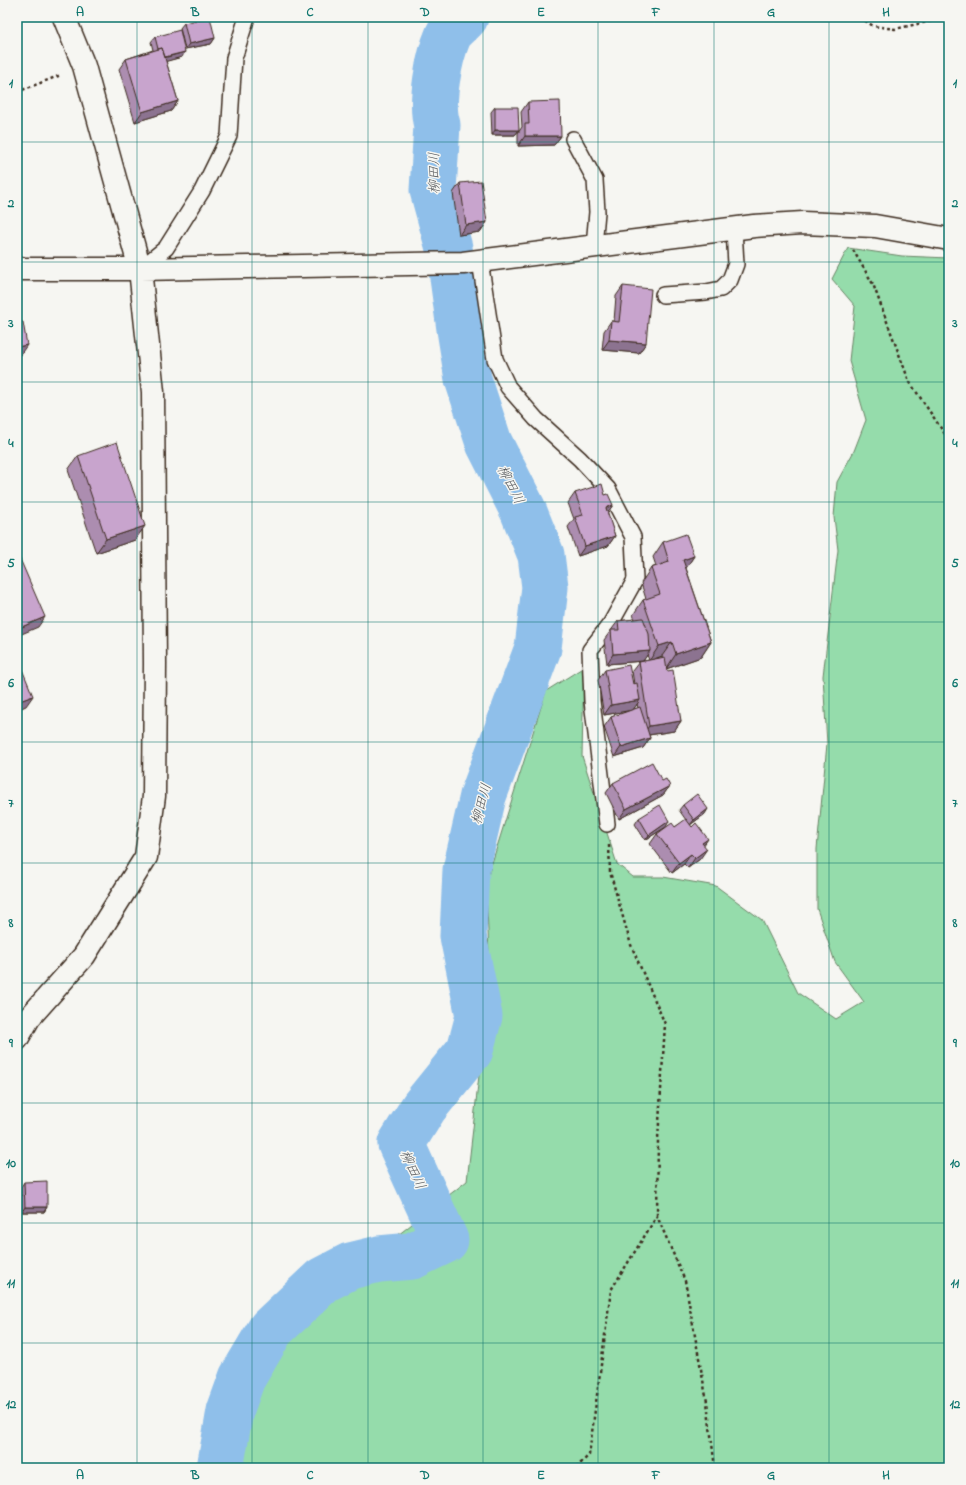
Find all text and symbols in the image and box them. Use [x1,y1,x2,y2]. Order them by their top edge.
text: A [76,3,84,22]
text: B [190,3,200,22]
text: C [306,3,314,22]
text: D [419,3,430,22]
text: E [537,3,545,22]
text: F [651,3,661,22]
text: G [767,3,775,22]
text: H [882,3,890,22]
text: 1 [9,74,14,93]
text: 1 [953,74,958,93]
water label: 柳田川 [424,152,446,194]
text: 2 [7,194,15,213]
text: 2 [951,194,959,213]
text: 3 [7,314,14,333]
text: 3 [951,314,958,333]
text: 4 [7,434,14,453]
text: 4 [951,434,958,453]
water label: 柳田川 [491,462,529,508]
text: 5 [7,554,15,573]
text: 5 [951,554,959,573]
text: 6 [7,674,14,693]
text: 6 [951,674,958,693]
water label: 柳田川 [466,781,498,827]
text: 7 [8,794,14,813]
text: 7 [952,794,958,813]
text: 8 [8,914,14,933]
text: 8 [952,914,958,933]
text: 9 [8,1034,14,1053]
text: 9 [952,1034,958,1053]
water label: 柳田川 [394,1147,430,1193]
text: 10 [6,1154,16,1173]
text: 10 [950,1154,960,1173]
text: 11 [7,1274,16,1293]
text: 11 [951,1274,960,1293]
text: 12 [6,1395,17,1414]
text: 12 [950,1395,961,1414]
text: A [76,1466,84,1485]
text: B [190,1466,200,1485]
text: C [306,1466,314,1485]
text: D [419,1466,430,1485]
text: E [537,1466,545,1485]
text: F [651,1466,661,1485]
text: G [767,1466,775,1485]
text: H [882,1466,890,1485]

